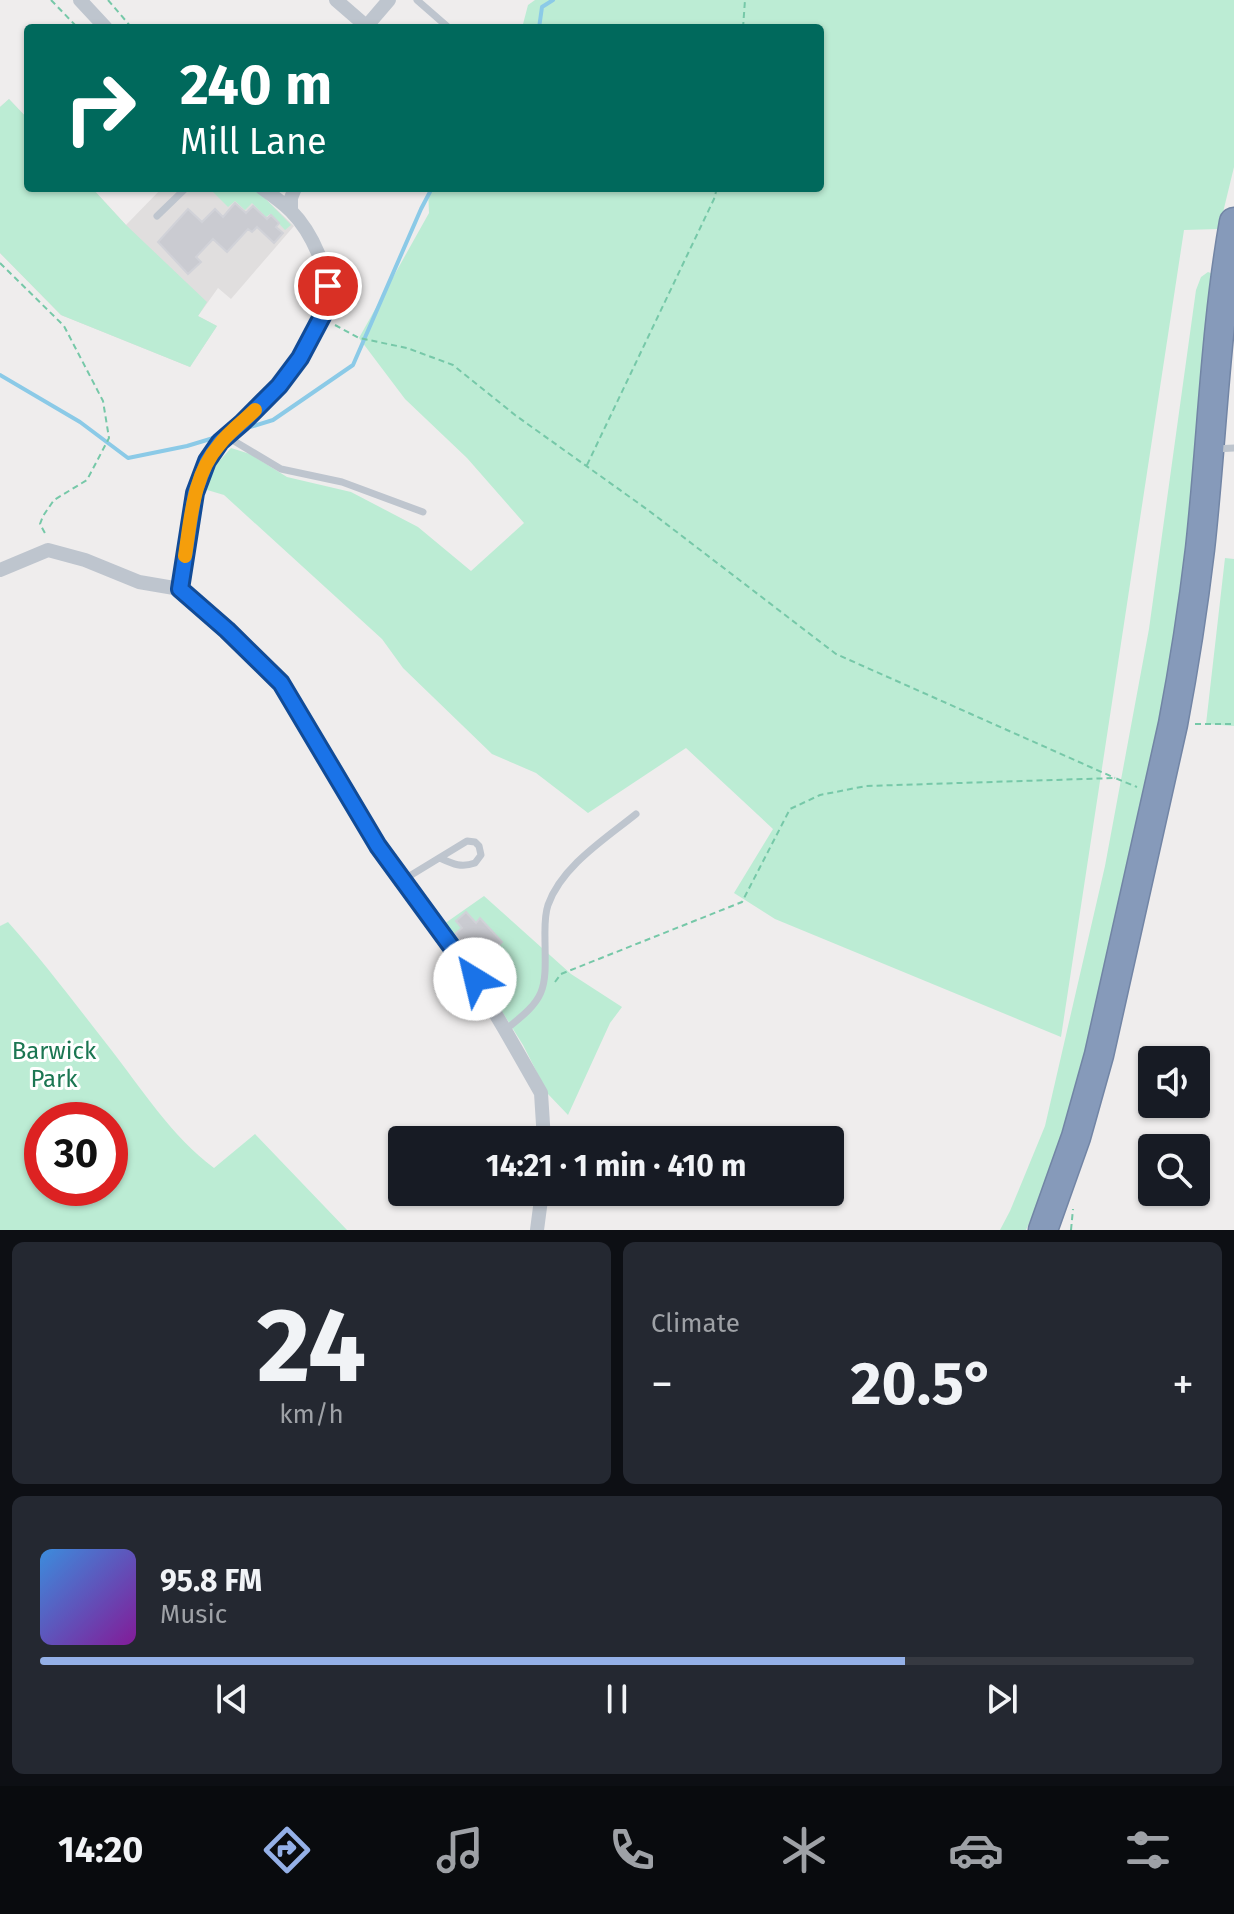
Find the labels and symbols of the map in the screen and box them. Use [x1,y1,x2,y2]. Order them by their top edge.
pin [294,252,362,320]
position arrow [433,937,517,1021]
park label: Barwick Park [12,1037,97,1093]
speed limit sign: 30 [24,1102,128,1206]

